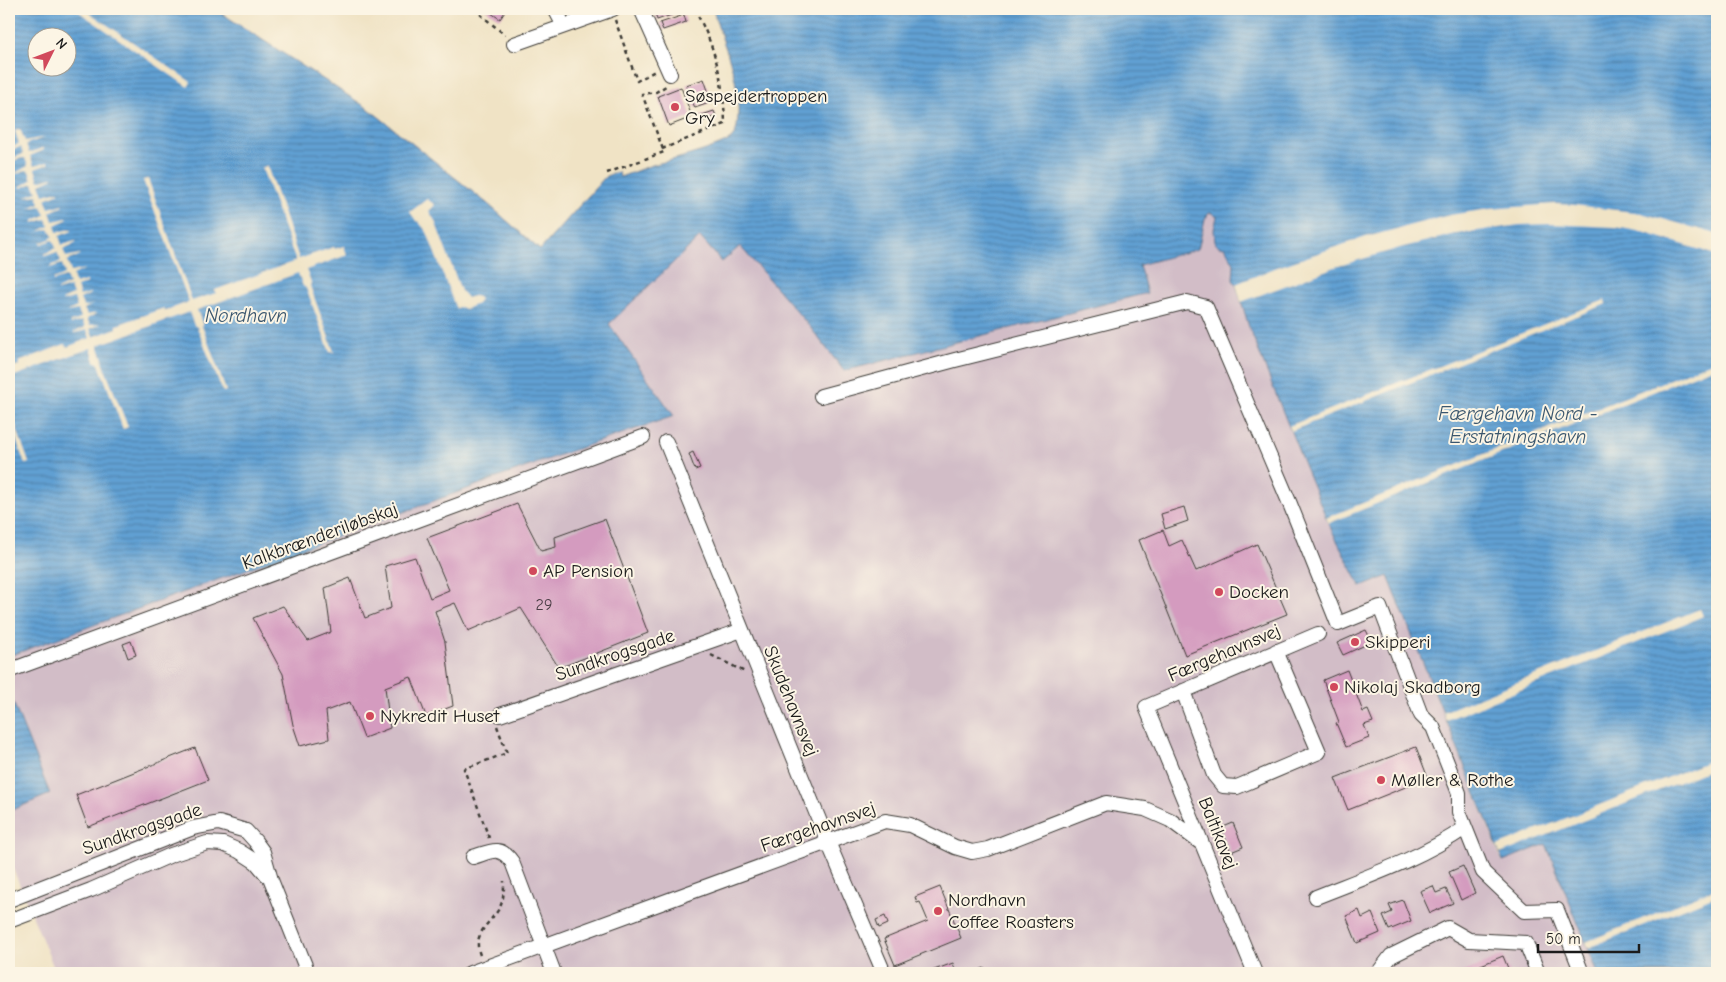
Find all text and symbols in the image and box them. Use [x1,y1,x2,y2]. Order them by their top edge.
north arrow [28,28,78,78]
text: N [52,35,71,53]
place label: Søspejdertroppen Gry [685,85,827,129]
marker: Søspejdertroppen Gry [669,101,681,113]
water label: Nordhavn [205,304,287,327]
water label: Færgehavn Nord - Erstatningshavn [1438,402,1598,448]
street label: Kalkbrænderiløbskaj [239,498,401,574]
place label: AP Pension [543,560,634,582]
marker: AP Pension [527,565,539,577]
place label: Docken [1229,581,1289,603]
marker: Docken [1213,586,1225,598]
house number: 29 [536,596,552,614]
street label: Færgehavnsvej [1164,619,1284,687]
street label: Sundkrogsgade [553,624,677,686]
place label: Skipperi [1365,631,1431,653]
marker: Skipperi [1349,636,1361,648]
street label: Skudehavnsvej [759,643,823,759]
place label: Nikolaj Skadborg [1344,676,1481,698]
marker: Nikolaj Skadborg [1328,681,1340,693]
place label: Nykredit Huset [380,705,500,727]
marker: Nykredit Huset [364,710,376,722]
place label: Møller & Rothe [1391,769,1513,791]
marker: Møller & Rothe [1375,774,1387,786]
street label: Baltikavej [1194,794,1242,872]
street label: Færgehavnsvej [758,797,878,857]
street label: Sundkrogsgade [80,798,204,860]
place label: Nordhavn Coffee Roasters [948,889,1074,933]
marker: Nordhavn Coffee Roasters [932,905,944,917]
scale bar [1538,922,1640,954]
text: 50 m [1546,930,1581,948]

